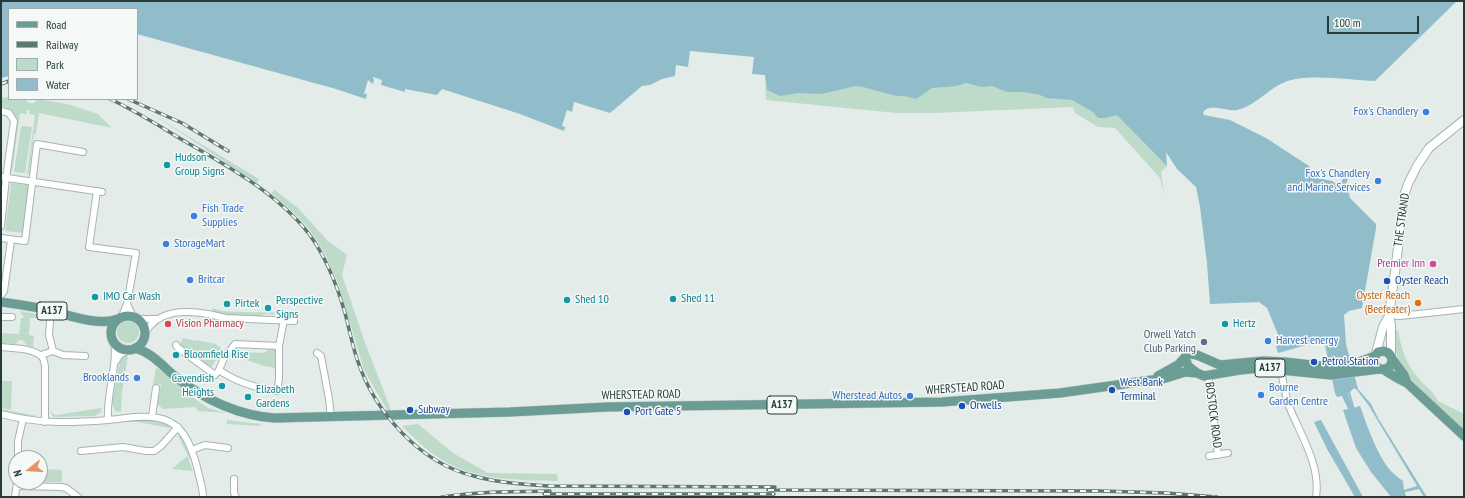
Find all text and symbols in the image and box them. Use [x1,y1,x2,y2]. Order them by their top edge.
legend [8,8,138,100]
scale bar [1329,8,1421,34]
text: 100 m [1334,15,1361,30]
text: Road [46,17,66,32]
text: Railway [46,37,78,52]
text: Park [46,57,64,72]
text: Water [46,77,70,92]
place label: Fox's Chandlery [1353,105,1418,119]
marker: Fox's Chandlery [1421,107,1431,117]
place label: Hudson Group Signs [175,151,225,179]
marker: Hudson Group Signs [162,160,172,170]
place label: Fox's Chandlery and Marine Services [1287,167,1370,195]
marker: Fox's Chandlery and Marine Services [1373,176,1383,186]
street label: THE STRAND [1391,192,1413,248]
place label: Fish Trade Supplies [202,202,244,230]
marker: Fish Trade Supplies [189,211,199,221]
place label: StorageMart [174,237,225,251]
marker: StorageMart [161,239,171,249]
place label: Premier Inn [1377,257,1425,271]
marker: Premier Inn [1428,259,1438,269]
place label: Britcar [198,273,225,287]
place label: Oyster Reach [1395,274,1449,288]
marker: Britcar [185,275,195,285]
marker: Oyster Reach [1382,276,1392,286]
place label: Oyster Reach (Beefeater) [1356,289,1410,317]
place label: IMO Car Wash [103,290,160,304]
marker: IMO Car Wash [90,292,100,302]
place label: Shed 11 [681,292,715,306]
place label: Shed 10 [575,293,609,307]
place label: Perspective Signs [276,294,323,322]
marker: Shed 11 [668,294,678,304]
marker: Shed 10 [562,295,572,305]
place label: Pirtek [235,297,259,311]
marker: Oyster Reach (Beefeater) [1413,298,1423,308]
marker: Pirtek [222,299,232,309]
road number: A137 [37,302,67,320]
marker: Perspective Signs [263,303,273,313]
place label: Vision Pharmacy [176,317,244,331]
place label: Hertz [1233,317,1256,331]
marker: Vision Pharmacy [163,319,173,329]
marker: Hertz [1220,319,1230,329]
place label: Orwell Yatch Club Parking [1144,328,1196,356]
place label: Harvest energy [1276,334,1338,348]
marker: Harvest energy [1263,336,1273,346]
marker: Orwell Yatch Club Parking [1199,337,1209,347]
place label: Bloomfield Rise [184,348,249,362]
marker: Bloomfield Rise [171,350,181,360]
place label: Petrol Station [1322,355,1379,369]
marker: Petrol Station [1309,357,1319,367]
road number: A137 [1255,359,1285,377]
place label: Brooklands [83,371,129,385]
place label: Cavendish Heights [172,372,214,400]
marker: Brooklands [132,373,142,383]
place label: West Bank Terminal [1120,376,1163,404]
street label: WHERSTEAD ROAD [925,378,1005,398]
marker: Cavendish Heights [217,381,227,391]
street label: BOSTOCK ROAD [1202,381,1224,449]
place label: Bourne Garden Centre [1269,381,1328,409]
place label: Elizabeth Gardens [256,383,294,411]
marker: West Bank Terminal [1107,385,1117,395]
street label: WHERSTEAD ROAD [601,387,681,403]
place label: Wherstead Autos [832,389,902,403]
marker: Bourne Garden Centre [1256,390,1266,400]
marker: Wherstead Autos [905,391,915,401]
marker: Elizabeth Gardens [243,392,253,402]
road number: A137 [767,396,797,414]
place label: Orwells [970,399,1001,413]
marker: Orwells [957,401,967,411]
place label: Subway [418,403,450,417]
marker: Subway [405,405,415,415]
place label: Port Gate 5 [635,405,681,419]
marker: Port Gate 5 [622,407,632,417]
north arrow [8,450,48,490]
text: N [10,468,25,478]

